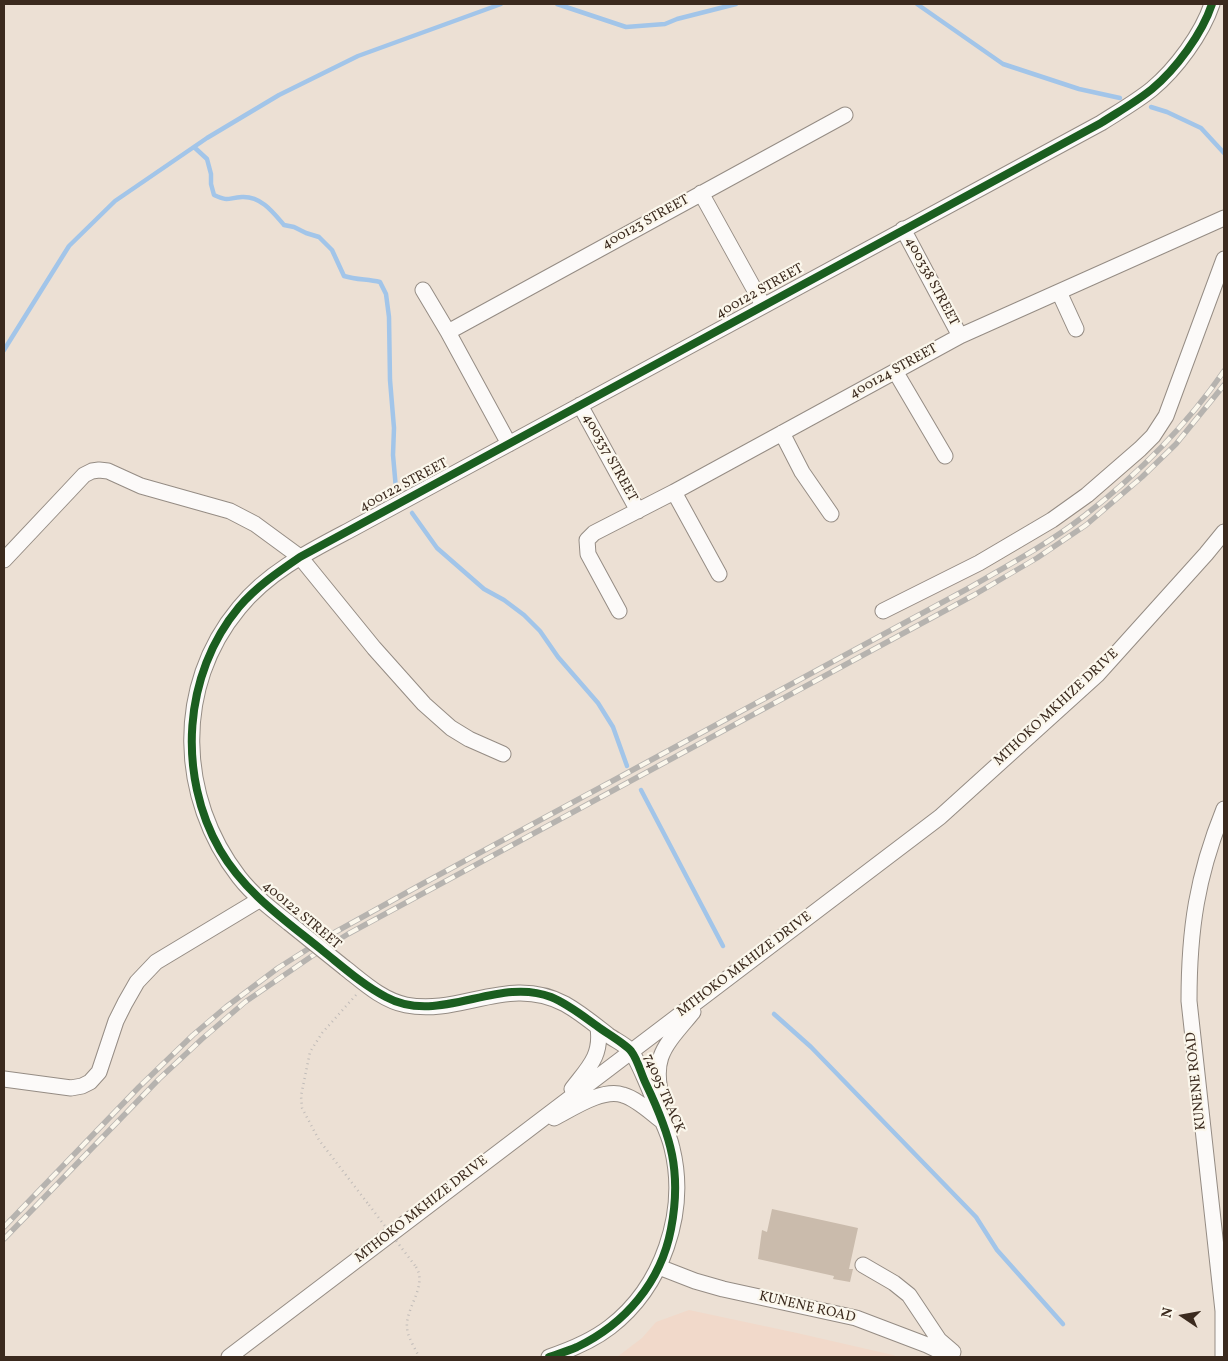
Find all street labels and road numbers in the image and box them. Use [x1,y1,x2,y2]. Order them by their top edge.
street label: 400123 STREET [600,192,692,254]
street label: 400338 STREET [901,235,961,329]
street label: 400122 STREET [713,261,807,323]
street label: 400124 STREET [847,341,941,403]
street label: 400337 STREET [578,411,640,505]
street label: 400122 STREET [357,456,451,516]
street label: MTHOKO MKHIZE DRIVE [991,646,1123,770]
street label: 400122 STREET [258,878,344,954]
street label: MTHOKO MKHIZE DRIVE [674,909,816,1021]
street label: KUNENE ROAD [1183,1031,1211,1131]
street label: 74095 TRACK [639,1052,687,1136]
street label: MTHOKO MKHIZE DRIVE [352,1153,492,1267]
street label: KUNENE ROAD [757,1289,857,1327]

